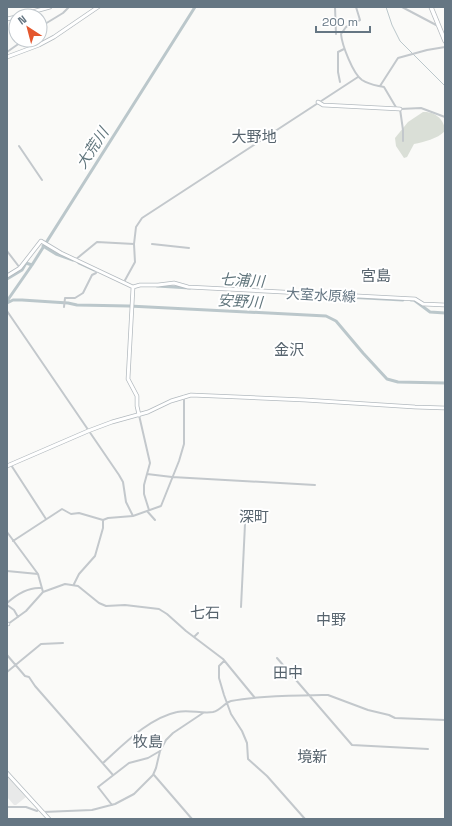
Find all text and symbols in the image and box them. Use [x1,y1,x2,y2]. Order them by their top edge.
north arrow [8,8,48,48]
scale bar [316,8,370,34]
text: N [15,12,29,28]
text: 200 m [322,14,358,30]
water label: 大荒川 [72,122,113,172]
district label: 大野地 [231,127,277,146]
district label: 宮島 [361,266,391,285]
water label: 七浦川 [219,269,267,291]
street label: 大室水原線 [286,284,356,306]
water label: 安野川 [217,290,265,312]
district label: 金沢 [274,340,304,359]
district label: 深町 [239,507,269,526]
district label: 七石 [190,603,220,622]
district label: 中野 [316,610,346,629]
district label: 田中 [273,663,303,682]
district label: 牧島 [133,732,163,751]
district label: 境新 [297,747,327,766]

